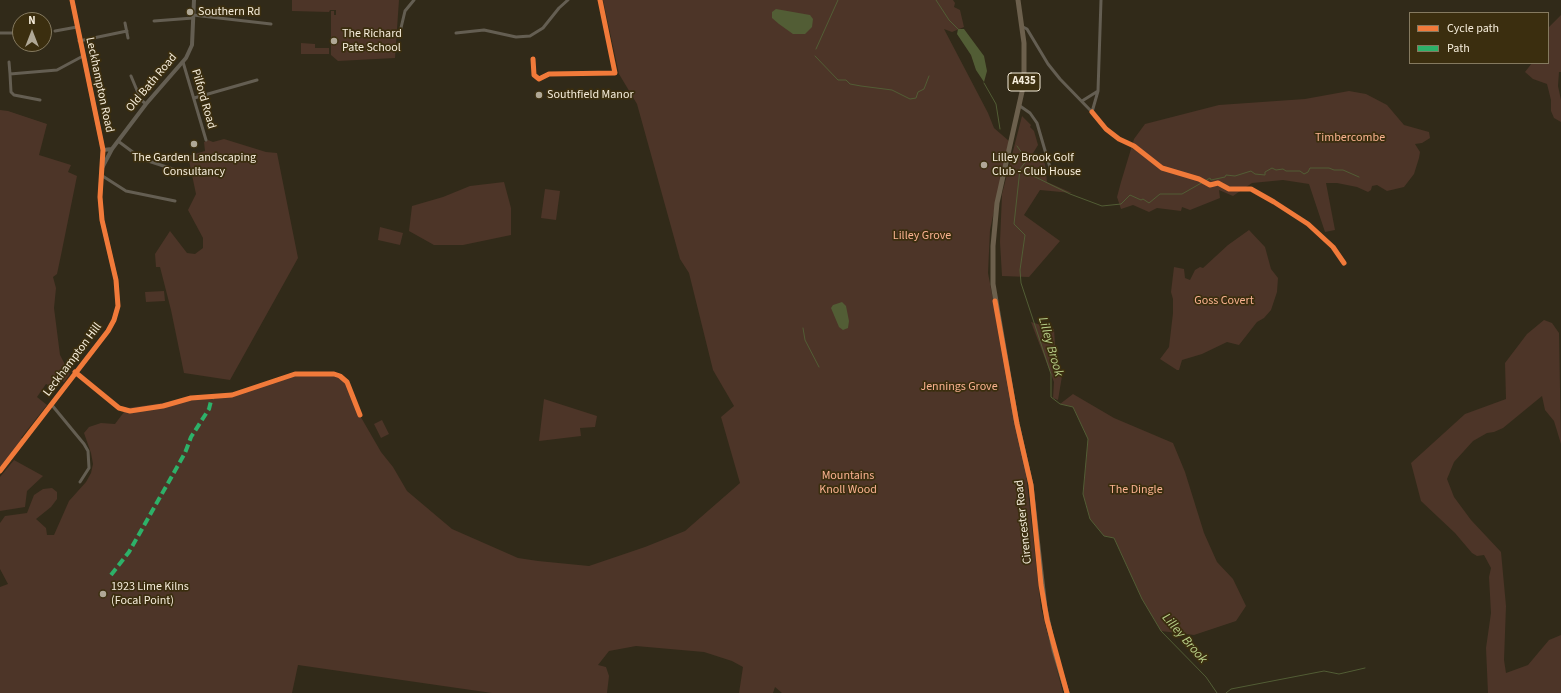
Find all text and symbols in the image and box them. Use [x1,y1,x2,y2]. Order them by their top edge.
place label: Southern Rd [198,5,260,19]
marker: Southern Rd [185,7,195,17]
north arrow [12,12,52,52]
legend [1409,12,1549,64]
text: N [28,13,36,28]
text: Cycle path [1447,20,1499,37]
place label: The Richard Pate School [342,27,402,55]
street label: Leckhampton Road [82,36,116,134]
marker: The Richard Pate School [329,36,339,46]
text: Path [1447,40,1470,57]
street label: Old Bath Road [123,51,181,115]
street label: Pilford Road [188,67,218,131]
road number: A435 [1008,73,1040,91]
place label: Southfield Manor [547,88,634,102]
marker: Southfield Manor [534,90,544,100]
park label: Timbercombe [1315,131,1385,145]
marker: The Garden Landscaping Consultancy [189,139,199,149]
place label: The Garden Landscaping Consultancy [132,151,256,179]
place label: Lilley Brook Golf Club - Club House [992,151,1081,179]
marker: Lilley Brook Golf Club - Club House [979,160,989,170]
park label: Lilley Grove [893,229,951,243]
park label: Goss Covert [1194,294,1254,308]
water label: Lilley Brook [1034,315,1066,379]
street label: Leckhampton Hill [41,320,105,400]
park label: Jennings Grove [920,380,998,394]
park label: Mountains Knoll Wood [819,469,877,497]
street label: Cirencester Road [1012,479,1036,565]
park label: The Dingle [1109,483,1163,497]
place label: 1923 Lime Kilns (Focal Point) [111,580,189,608]
marker: 1923 Lime Kilns (Focal Point) [98,589,108,599]
water label: Lilley Brook [1158,611,1210,667]

